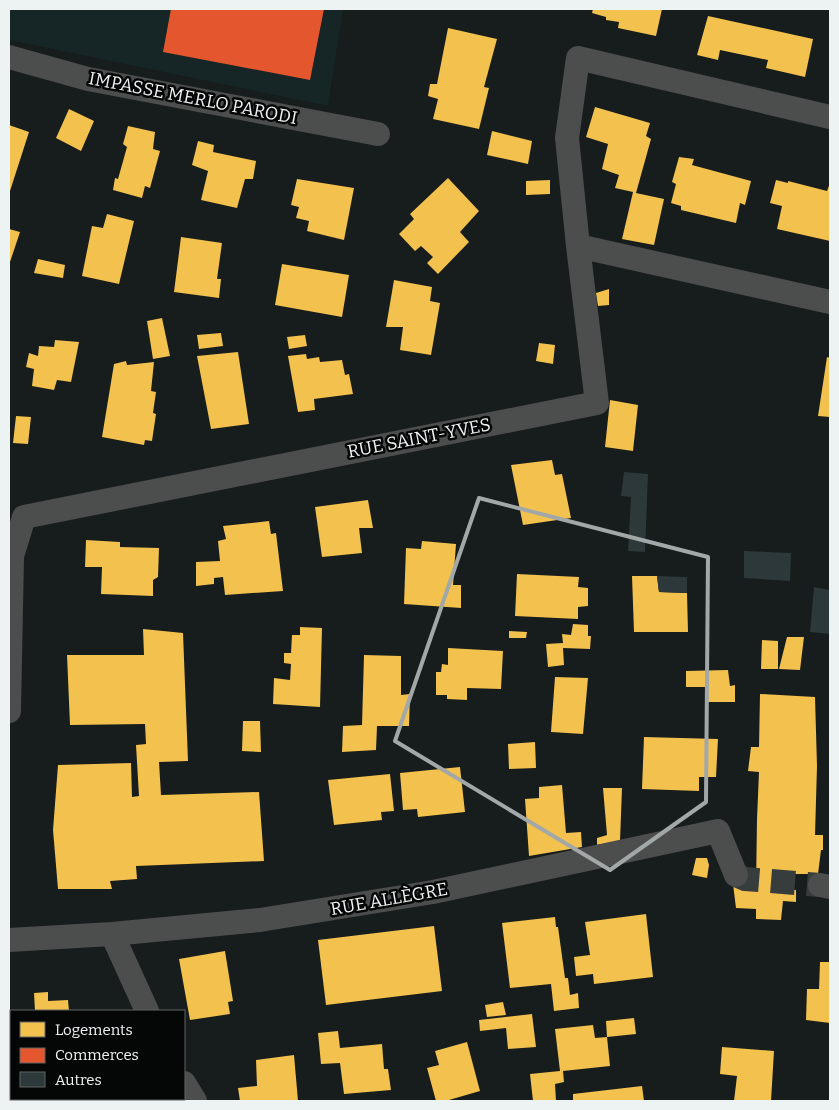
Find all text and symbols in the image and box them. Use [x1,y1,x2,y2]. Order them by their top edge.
street label: IMPASSE MERLO PARODI [87,67,299,129]
street label: RUE SAINT-YVES [345,413,493,463]
street label: RUE ALLÈGRE [328,877,449,920]
legend [10,1010,185,1100]
text: Logements [55,1021,133,1039]
text: Commerces [55,1046,139,1064]
text: Autres [55,1071,102,1089]

